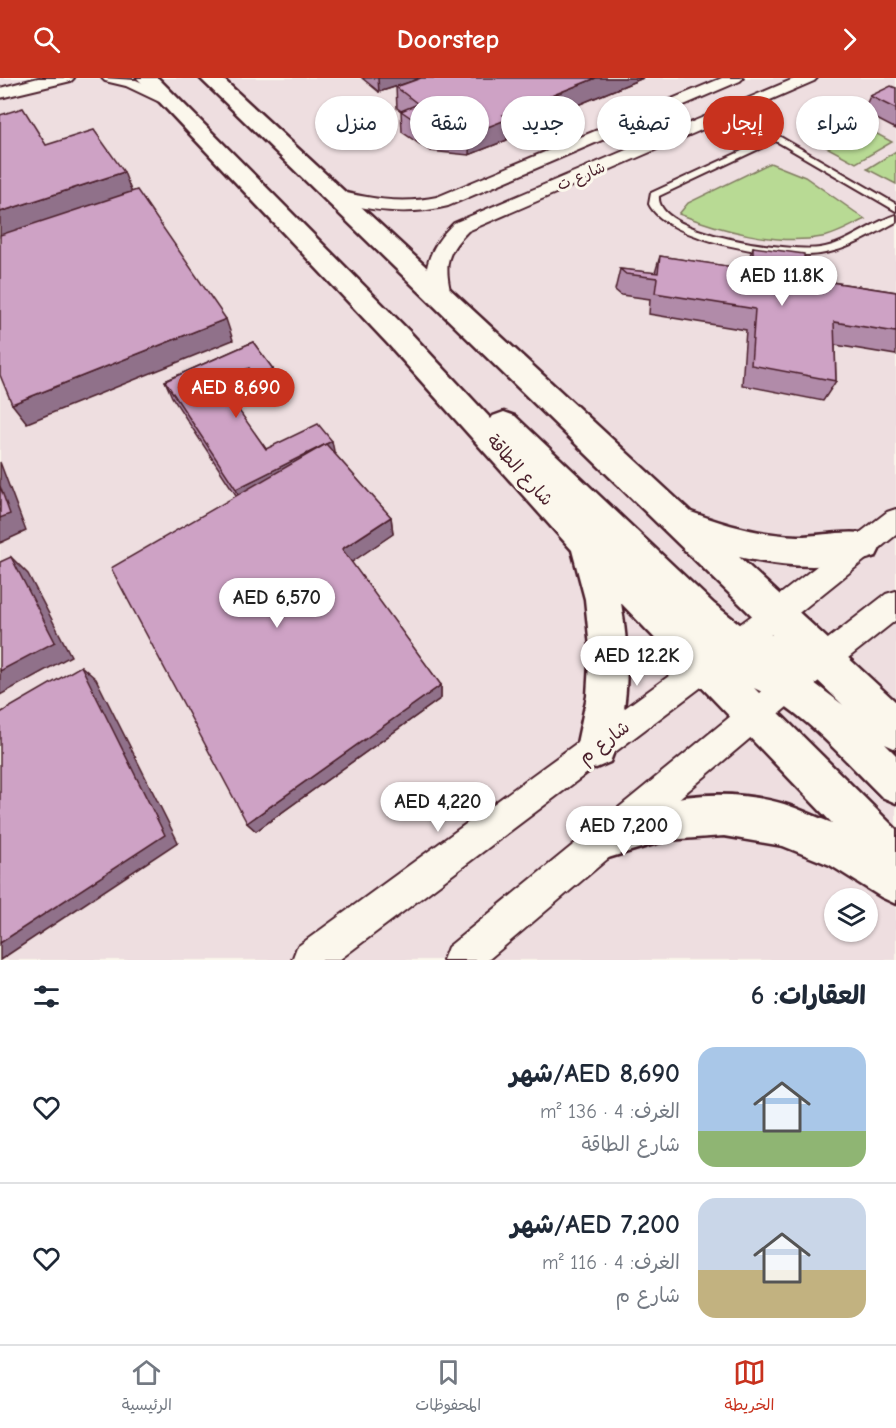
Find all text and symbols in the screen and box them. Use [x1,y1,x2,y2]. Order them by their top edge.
icon: search [30,23,63,56]
icon: forward [833,23,866,56]
text: Doorstep [397,24,499,55]
chip: منزل [315,96,398,150]
chip: شقة [410,96,489,150]
chip: جديد [501,96,585,150]
chip: تصفية [597,96,691,150]
chip: إيجار [703,96,784,150]
chip: شراء [796,96,879,150]
street label: شارع ت [554,158,608,195]
pin: AED 11.8K [713,256,851,307]
text: AED 11.8K [740,264,824,287]
pin: AED 8,690 [167,368,305,419]
text: AED 8,690 [192,376,280,399]
street label: شارع الطاقة [481,430,557,511]
pin: AED 6,570 [208,578,346,629]
text: AED 6,570 [233,586,321,609]
pin: AED 12.2K [568,636,706,687]
text: AED 12.2K [594,644,680,667]
street label: شارع م [575,717,636,771]
pin: AED 4,220 [369,782,507,833]
text: AED 4,220 [394,790,482,813]
pin: AED 7,200 [555,806,693,857]
text: AED 7,200 [580,814,668,837]
map controls [824,888,878,942]
button: layers [824,888,878,942]
icon: filters [30,980,63,1013]
text: العقارات: 6 [751,981,866,1011]
text: AED 8,690/شهر [510,1059,680,1089]
icon: home [746,1071,818,1143]
icon: heart [30,1091,63,1124]
text: الغرف: 4 · 136 m² [540,1100,680,1123]
text: شارع الطاقة [582,1133,680,1156]
text: AED 7,200/شهر [511,1210,680,1240]
icon: home [746,1222,818,1294]
icon: heart [30,1242,63,1275]
text: الغرف: 4 · 116 m² [542,1251,680,1274]
text: شارع م [616,1284,680,1307]
tab: الرئيسية [122,1356,172,1419]
tab: المحفوظات [415,1356,481,1419]
tab: الخريطة [724,1356,774,1419]

